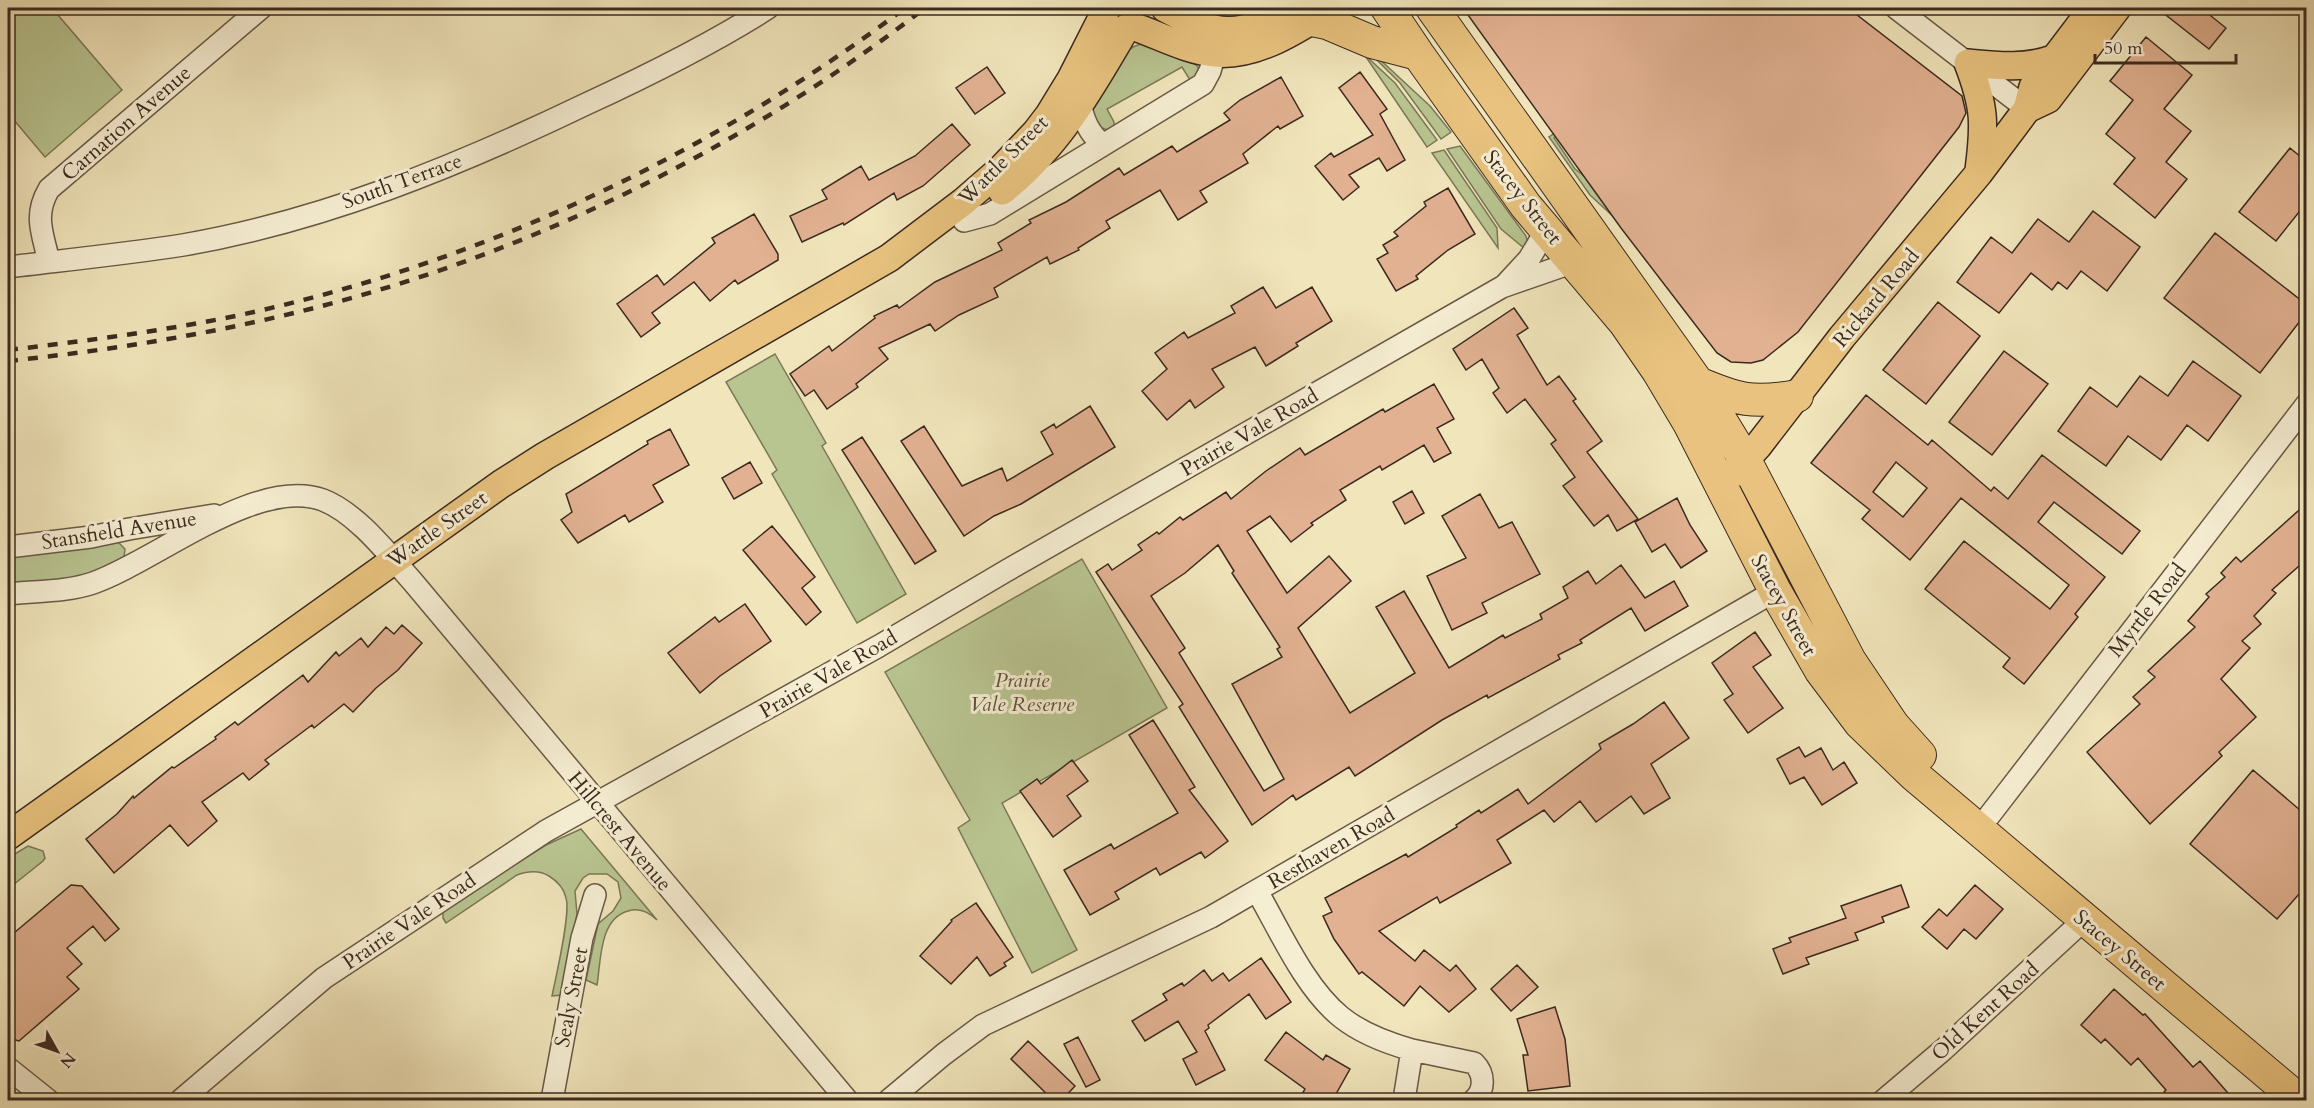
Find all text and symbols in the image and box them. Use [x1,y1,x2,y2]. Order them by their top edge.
scale bar [2095,27,2236,65]
text: 50 m [2104,36,2143,61]
street label: Carnation Avenue [55,59,197,188]
street label: Wattle Street [951,109,1055,213]
street label: Stacey Street [1477,144,1569,251]
street label: South Terrace [338,146,466,217]
street label: Rickard Road [1826,243,1926,354]
street label: Prairie Vale Road [1175,381,1324,484]
street label: Wattle Street [380,484,494,575]
street label: Stansfield Avenue [39,504,199,557]
street label: Stacey Street [1744,549,1824,662]
street label: Myrtle Road [2102,557,2193,663]
street label: Prairie Vale Road [754,623,903,726]
park label: Prairie Vale Reserve [970,666,1075,719]
street label: Hillcrest Avenue [561,765,678,897]
street label: Resthaven Road [1262,800,1400,897]
street label: Prairie Vale Road [337,866,482,977]
street label: Stacey Street [2067,903,2172,998]
street label: Sealy Street [548,944,595,1050]
street label: Old Kent Road [1925,955,2046,1068]
north arrow [27,1021,87,1081]
text: N [55,1048,81,1072]

